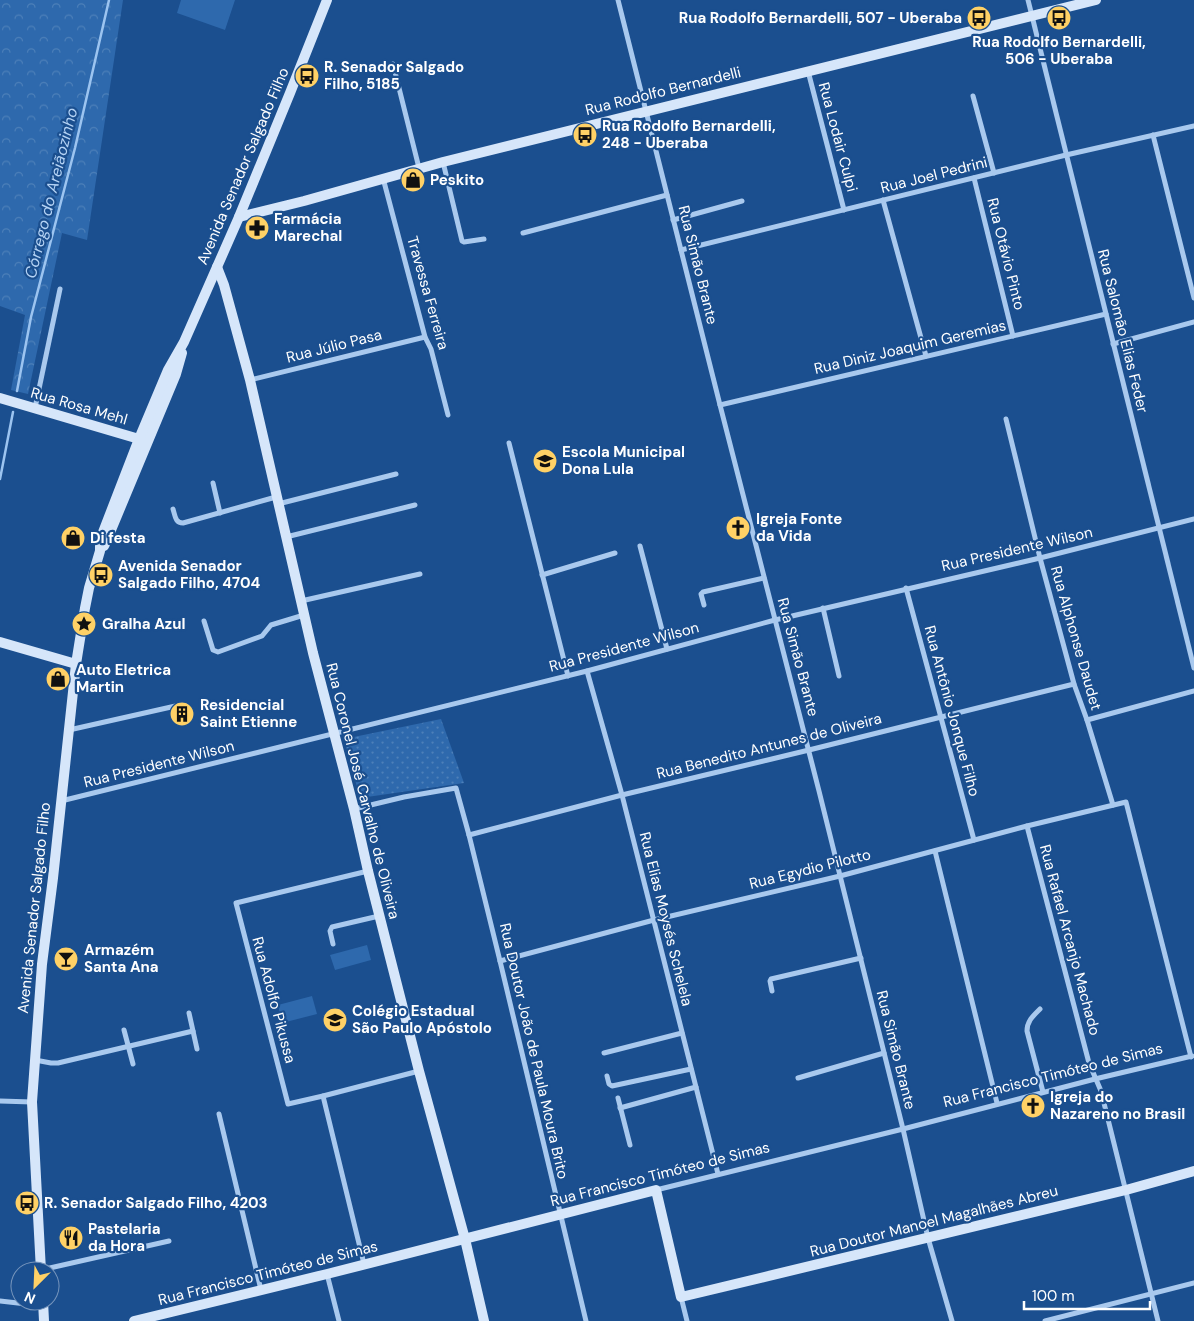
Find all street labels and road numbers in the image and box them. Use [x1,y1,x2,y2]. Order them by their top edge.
street label: Rua Rodolfo Bernardelli [583,62,743,120]
street label: Avenida Senador Salgado Filho [192,64,294,268]
street label: Rua Lodair Culpi [814,80,862,194]
street label: Rua Joel Pedrini [878,152,990,198]
street label: Rua Otávio Pinto [982,196,1030,312]
street label: Rua Simão Brante [674,203,722,327]
street label: Travessa Ferreira [402,234,454,352]
street label: Rua Salomão Elias Feder [1093,247,1153,415]
street label: Rua Diniz Joaquim Geremias [812,315,1008,379]
street label: Rua Júlio Pasa [284,324,384,368]
street label: Rua Rosa Mehl [28,383,130,429]
street label: Rua Presidente Wilson [939,522,1095,576]
street label: Rua Alphonse Daudet [1046,564,1106,713]
street label: Rua Simão Brante [773,596,823,718]
street label: Rua Presidente Wilson [547,617,701,677]
street label: Rua Antônio Jonque Filho [920,623,984,799]
street label: Rua Coronel José Carvalho de Oliveira [321,661,405,921]
street label: Rua Benedito Antunes de Oliveira [654,708,884,784]
street label: Rua Presidente Wilson [82,736,236,792]
street label: Avenida Senador Salgado Filho [13,801,55,1015]
street label: Rua Elias Moysés Schelela [635,830,697,1008]
street label: Rua Rafael Arcanjo Machado [1035,842,1105,1038]
street label: Rua Egydio Pilotto [747,844,873,894]
street label: Rua Doutor João de Paula Moura Brito [495,921,573,1181]
street label: Rua Adolfo Pikussa [247,935,301,1065]
street label: Rua Simão Brante [872,988,920,1112]
street label: Rua Francisco Timóteo de Simas [941,1038,1165,1112]
street label: Rua Francisco Timóteo de Simas [548,1137,772,1211]
street label: Rua Doutor Manoel Magalhães Abreu [808,1180,1060,1262]
street label: Rua Francisco Timóteo de Simas [156,1236,380,1310]

